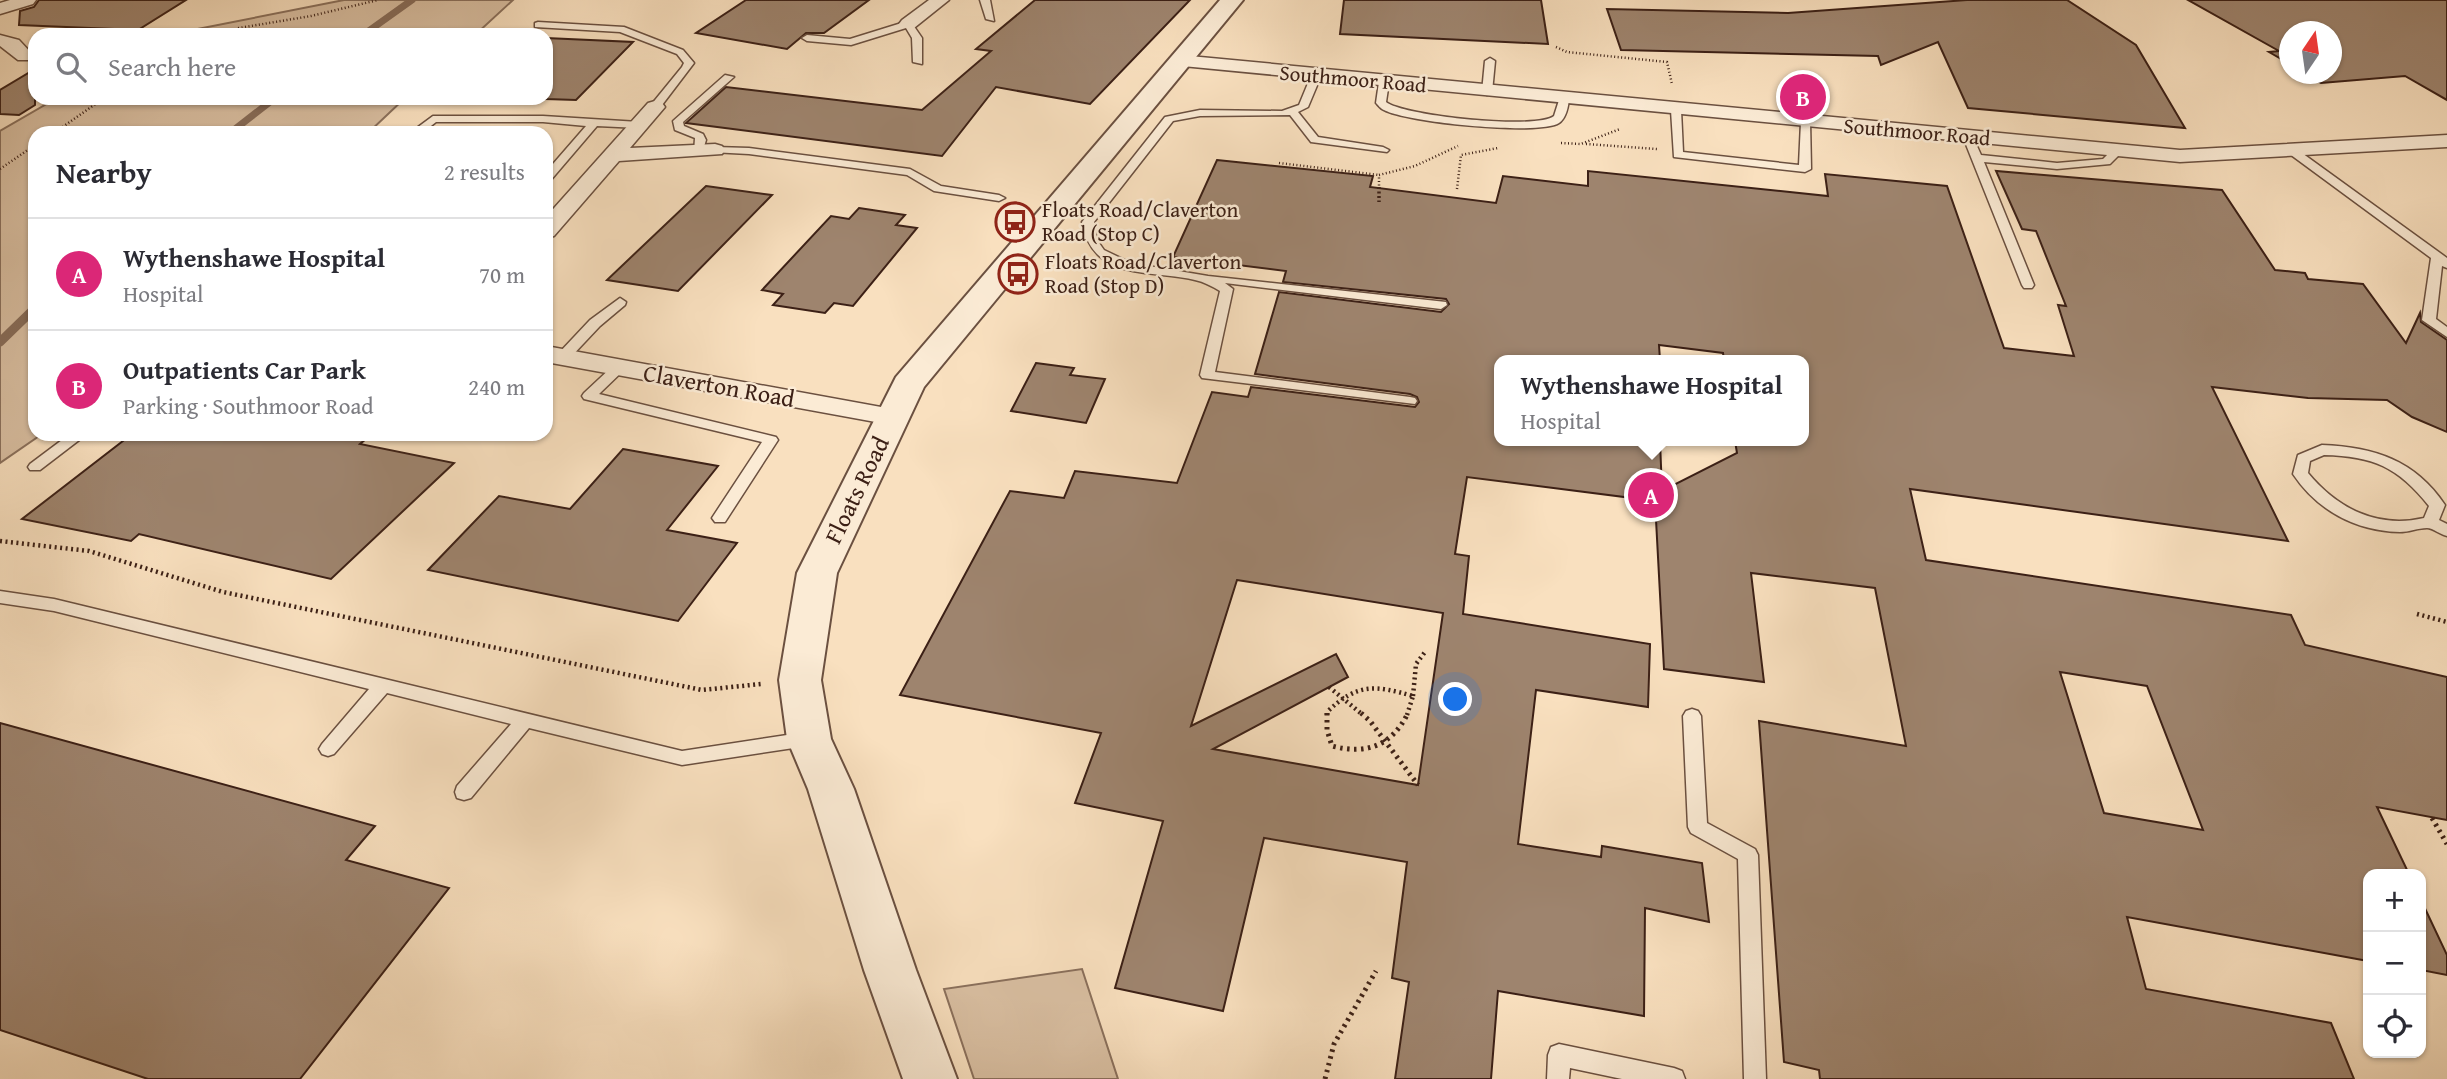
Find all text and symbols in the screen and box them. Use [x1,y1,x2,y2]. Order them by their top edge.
north arrow [2279,21,2342,84]
search box [28,28,553,105]
text: Search here [108,47,236,86]
icon: search [52,48,90,86]
street label: Southmoor Road [1278,57,1429,100]
pin: B [1780,71,1826,123]
street label: Southmoor Road [1842,110,1993,153]
text: Nearby [56,150,152,194]
text: 2 results [444,155,525,188]
place label: Floats Road/Claverton Road (Stop C) [1042,194,1239,249]
bus stop icon: Floats Road/Claverton Road (Stop C) [994,201,1036,243]
text: Wythenshawe Hospital [123,238,385,277]
place label: Floats Road/Claverton Road (Stop D) [1045,246,1242,301]
bus stop icon: Floats Road/Claverton Road (Stop D) [997,253,1039,295]
text: A [72,258,86,291]
text: 70 m [479,258,525,291]
text: Hospital [123,277,203,310]
text: Outpatients Car Park [123,350,366,389]
street label: Claverton Road [641,355,798,416]
popup [1494,355,1809,446]
text: Wythenshawe Hospital [1520,365,1783,404]
text: B [72,370,86,403]
text: 240 m [468,370,525,403]
text: Parking · Southmoor Road [123,389,374,422]
text: Hospital [1520,404,1601,437]
street label: Floats Road [815,430,898,549]
pin: A [1628,469,1674,521]
your location [1438,682,1472,716]
map controls [2363,869,2426,1058]
button: + [2363,869,2426,932]
button: − [2363,932,2426,995]
button: locate [2363,995,2426,1058]

